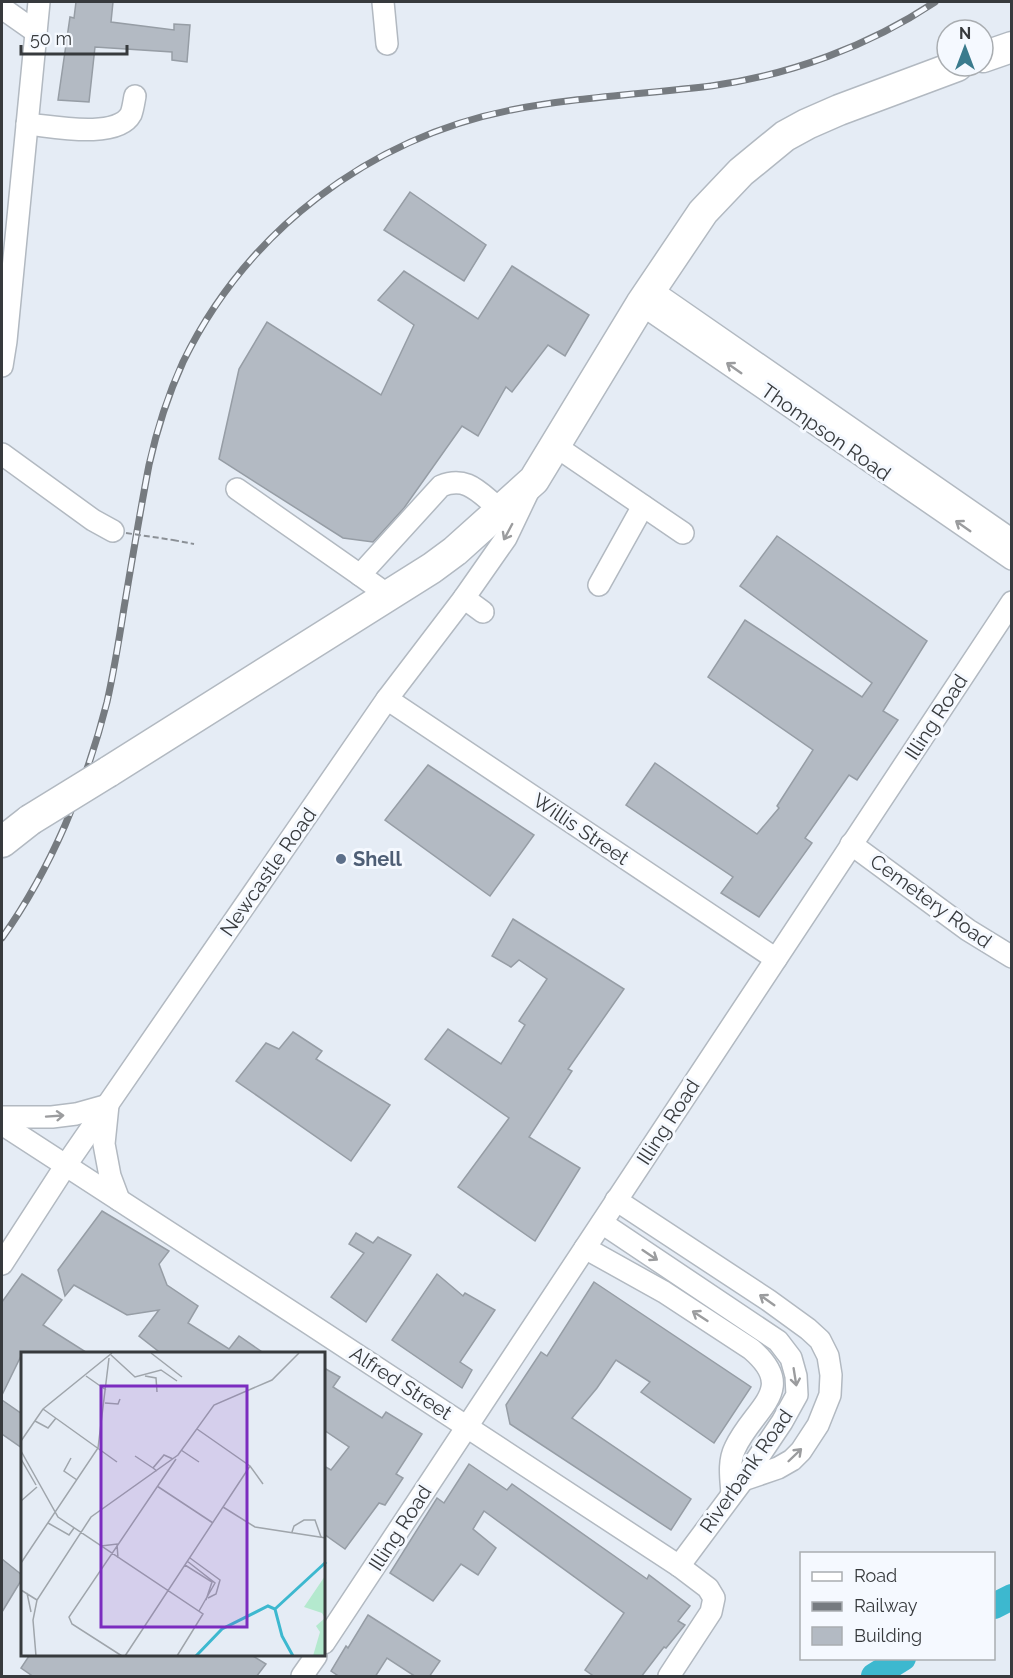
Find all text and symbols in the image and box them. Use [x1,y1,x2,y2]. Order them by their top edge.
scale bar [21,18,128,56]
north arrow [935,18,995,78]
text: N [959,24,971,43]
text: 50 m [30,28,72,49]
one-way arrow [726,362,742,374]
street label: Thompson Road [757,378,895,486]
one-way arrow [956,520,972,532]
one-way arrow [502,523,513,541]
street label: Illing Road [899,670,973,764]
street label: Willis Street [528,788,634,870]
street label: Newcastle Road [215,803,321,941]
place label: Shell [353,847,403,871]
street label: Cemetery Road [866,849,996,953]
marker: Shell [334,852,348,866]
street label: Illing Road [631,1075,705,1169]
one-way arrow [45,1110,65,1121]
one-way arrow [641,1249,658,1261]
one-way arrow [759,1294,775,1306]
one-way arrow [692,1309,709,1321]
street label: Alfred Street [345,1341,457,1425]
inset map [21,1352,326,1657]
one-way arrow [790,1367,801,1386]
street label: Riverbank Road [695,1405,797,1537]
one-way arrow [788,1448,803,1462]
street label: Illing Road [363,1481,437,1575]
legend [800,1552,995,1660]
text: Road [854,1565,897,1586]
text: Railway [854,1595,918,1616]
text: Building [854,1625,922,1646]

